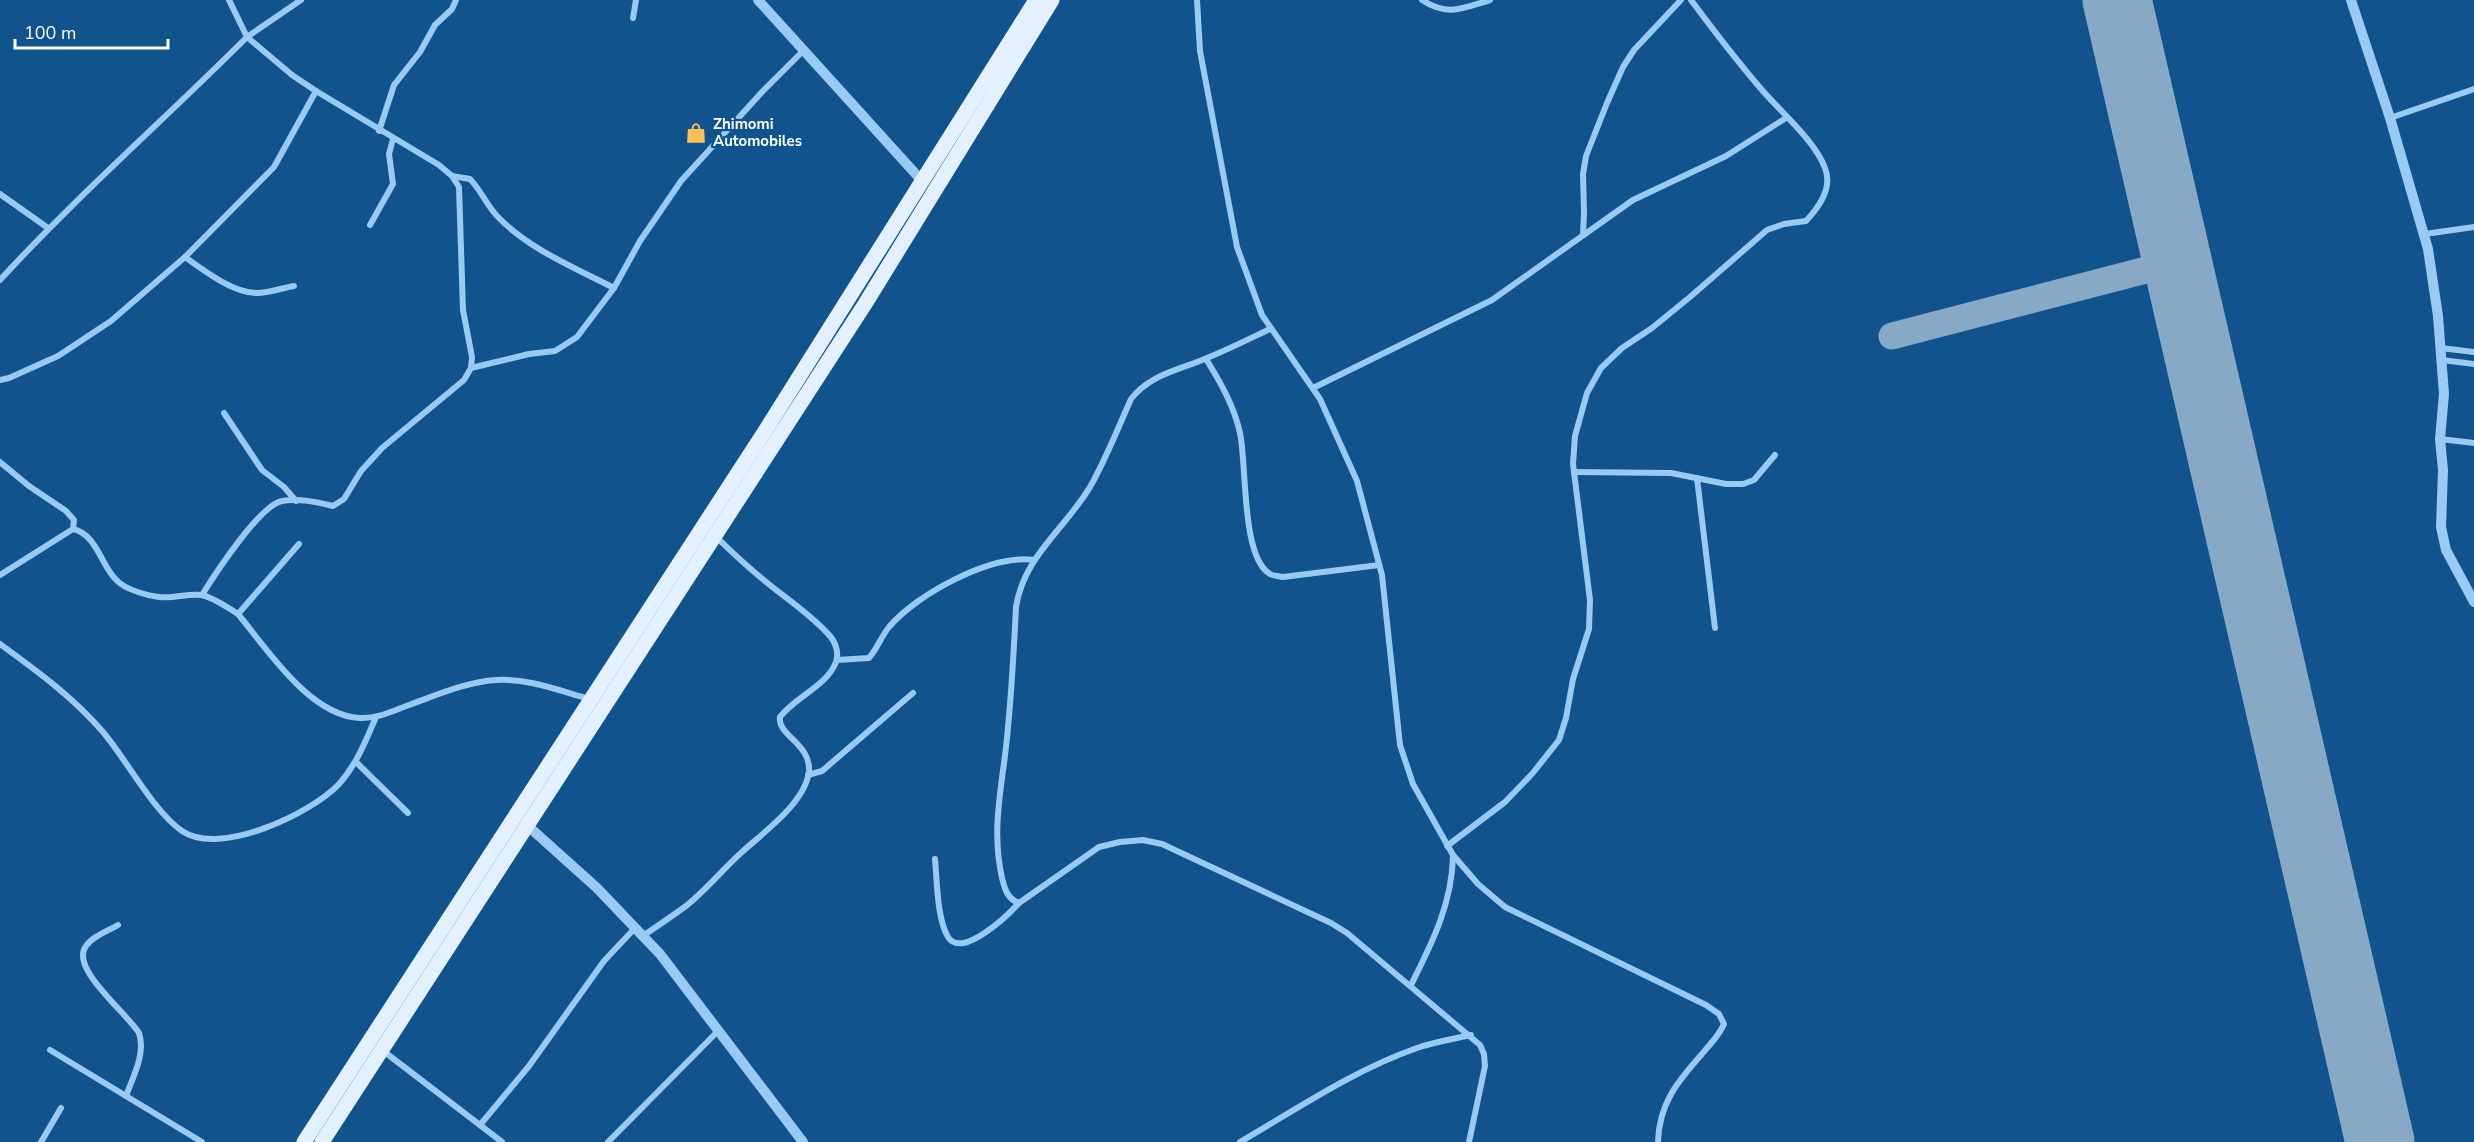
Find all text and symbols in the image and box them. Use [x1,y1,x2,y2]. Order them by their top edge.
scale bar [15,12,168,50]
text: 100 m [24,21,76,45]
place label: Zhimomi Automobiles [713,114,802,151]
shop icon: Zhimomi Automobiles [684,121,708,145]

